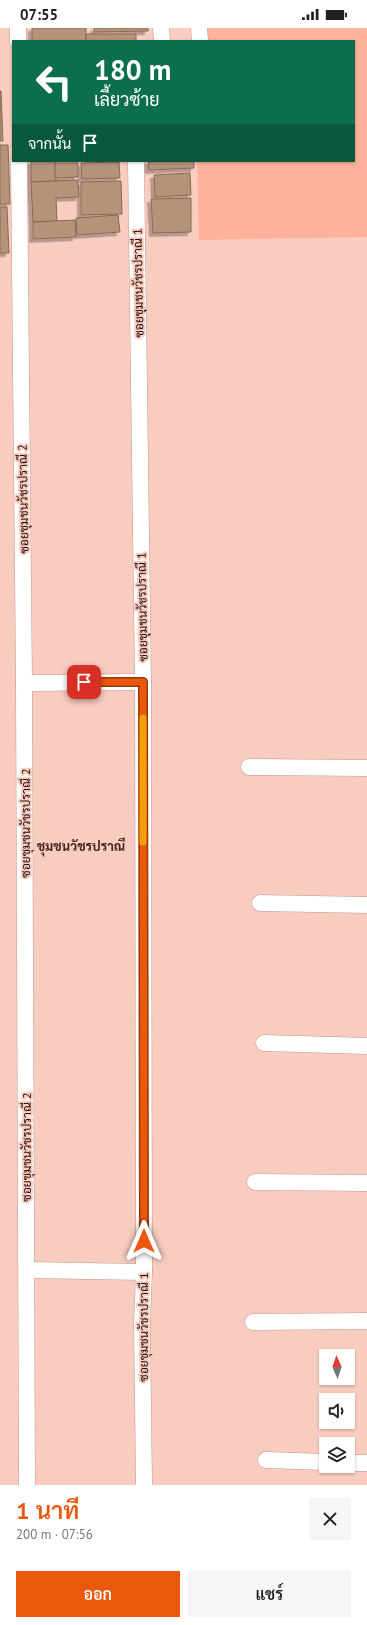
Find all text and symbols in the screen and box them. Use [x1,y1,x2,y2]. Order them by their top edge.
text: 07:55 [20,5,58,24]
text: 180 m [94,51,171,88]
icon: left [28,56,80,108]
text: เลี้ยวซ้าย [94,88,160,111]
icon: arrive [79,132,101,154]
text: จากนั้น [28,134,71,153]
street label: ซอยชุมชนวัชรปราณี 1 [130,228,148,338]
street label: ซอยชุมชนวัชรปราณี 2 [15,444,33,554]
street label: ซอยชุมชนวัชรปราณี 1 [134,552,152,662]
pin [67,665,101,699]
icon: arrive [73,671,95,693]
street label: ซอยชุมชนวัชรปราณี 2 [18,768,35,878]
district label: ชุมชนวัชรปราณี [37,837,125,857]
street label: ซอยชุมชนวัชรปราณี 2 [19,1092,36,1202]
position arrow [123,1220,165,1262]
street label: ซอยชุมชนวัชรปราณี 1 [136,1272,153,1382]
north arrow [319,1349,355,1385]
map controls [319,1349,355,1473]
button: sound [319,1393,355,1429]
button: layers [319,1437,355,1473]
text: 1 นาที [16,1495,79,1526]
button: close [309,1498,351,1540]
text: 200 m · 07:56 [16,1526,93,1543]
button: ออก [16,1571,180,1617]
button: แชร์ [188,1571,351,1617]

